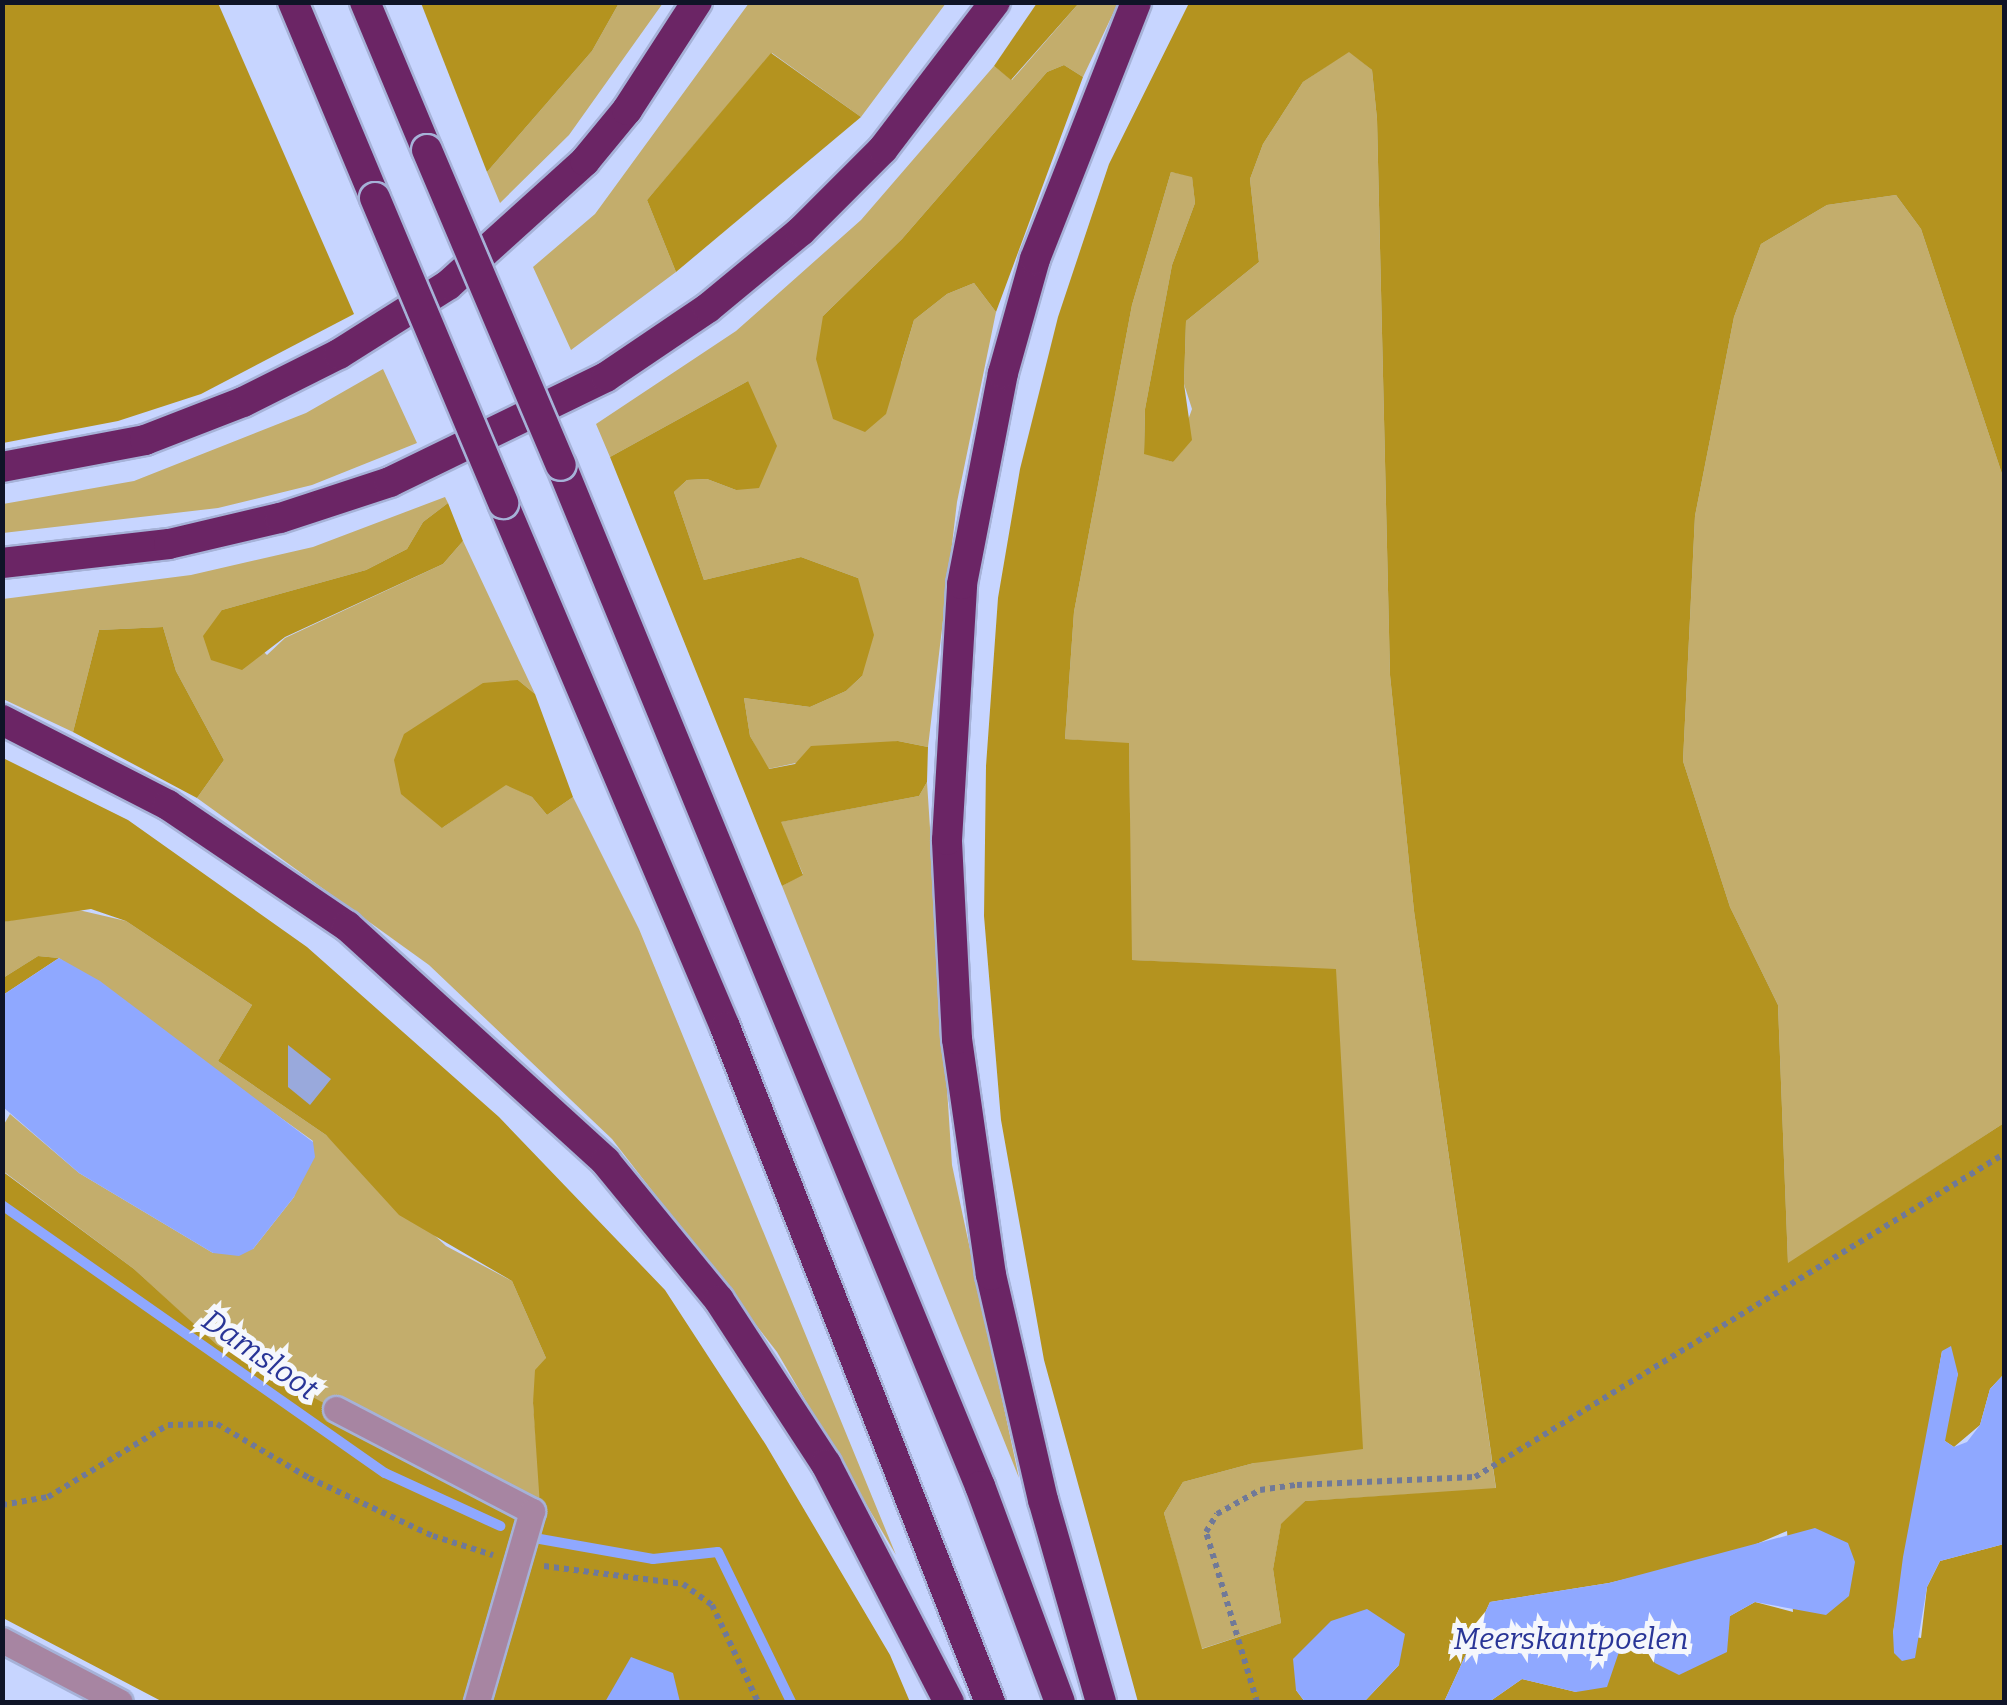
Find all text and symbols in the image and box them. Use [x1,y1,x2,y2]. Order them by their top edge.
water label: Damsloot [195,1302,325,1408]
water label: Meerskantpoelen [1454,1621,1688,1657]

